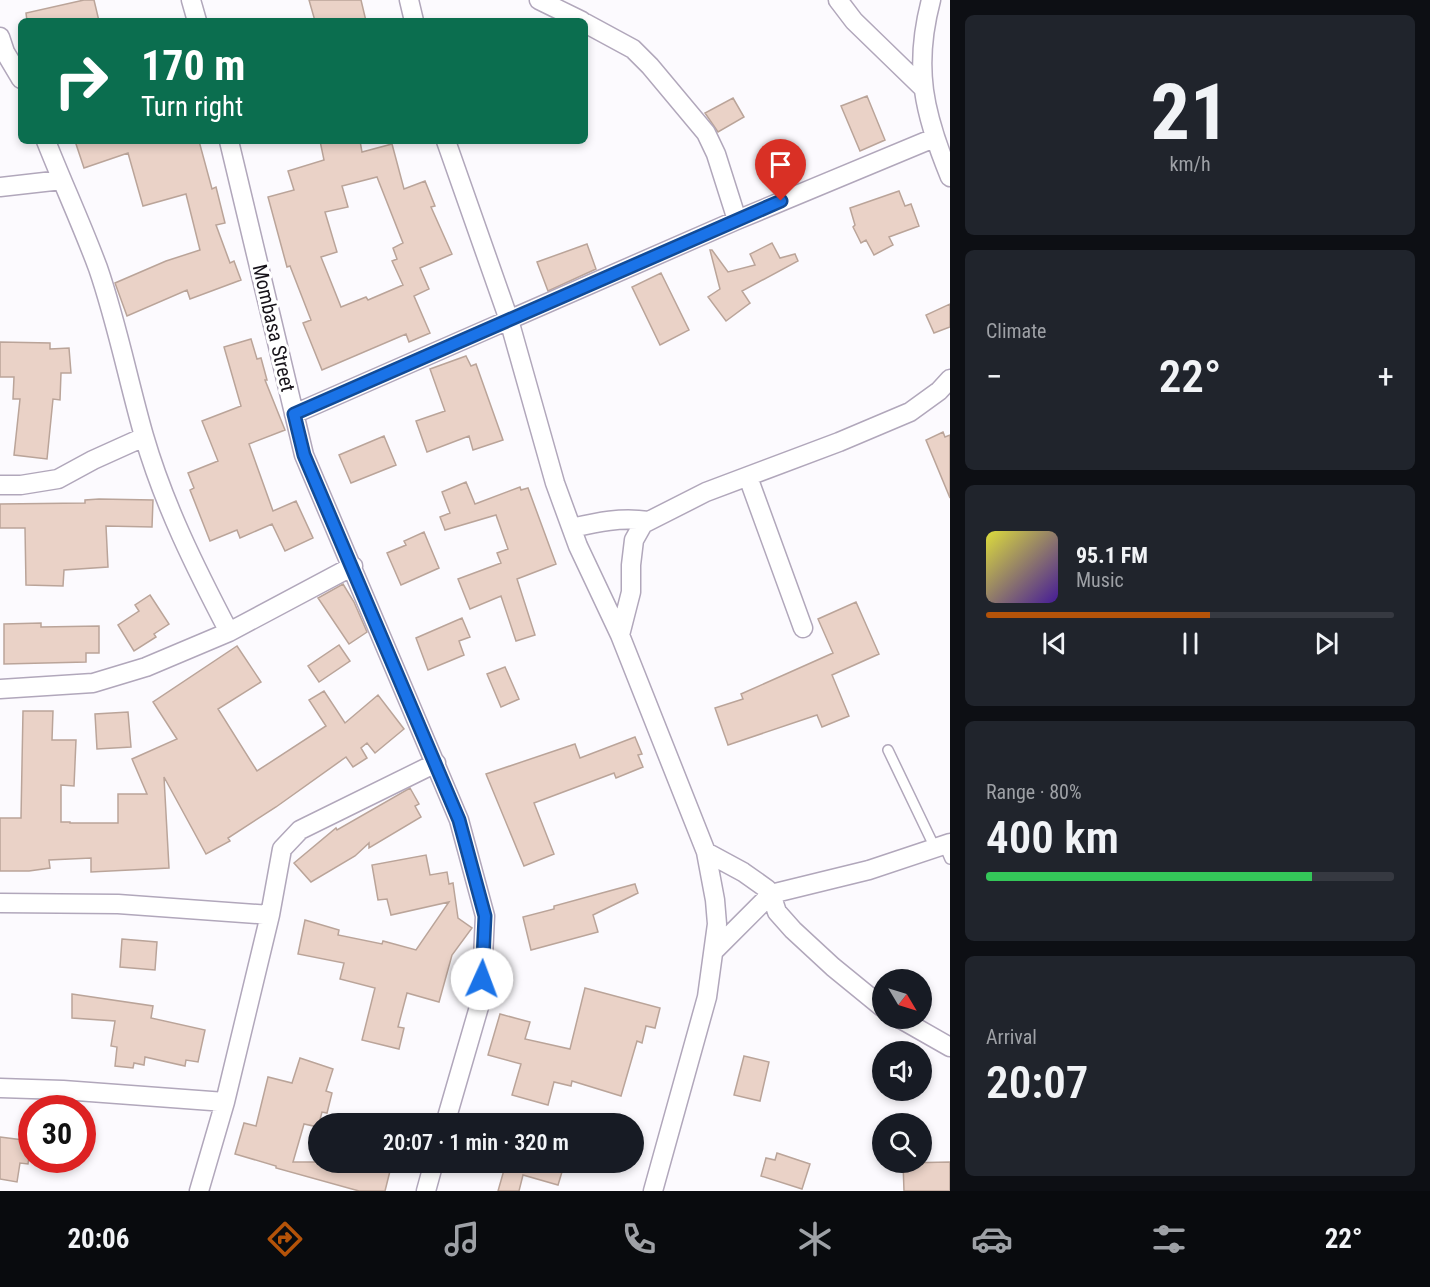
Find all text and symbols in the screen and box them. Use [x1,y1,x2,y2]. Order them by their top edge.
text: 170 m [141,41,246,90]
icon: right [42,42,120,120]
text: 21 [1151,67,1229,158]
text: Turn right [141,91,243,123]
pin [755,139,806,201]
icon: arrive [764,148,797,181]
text: km/h [1169,152,1211,176]
street label: Mombasa Street [248,262,300,394]
text: Climate [986,319,1046,343]
text: 22° [1159,350,1221,403]
text: − [986,357,1003,396]
text: + [1378,357,1394,396]
text: 95.1 FM [1076,543,1148,568]
text: Music [1076,568,1124,592]
icon: previous [1038,627,1071,660]
icon: pause [1174,627,1207,660]
icon: next [1310,627,1343,660]
text: Range · 80% [986,780,1082,804]
text: 400 km [986,811,1119,864]
position arrow [450,947,514,1011]
north arrow [872,969,932,1029]
map controls [872,969,932,1173]
text: Arrival [986,1025,1037,1049]
button: sound [872,1041,932,1101]
text: 20:07 [986,1056,1088,1109]
speed limit sign: 30 [18,1095,96,1173]
button: search [872,1113,932,1173]
text: 20:07 · 1 min · 320 m [383,1130,569,1155]
icon: directions [264,1218,306,1260]
icon: music [441,1218,483,1260]
icon: phone [618,1218,660,1260]
icon: climate [794,1218,836,1260]
icon: car [971,1218,1013,1260]
icon: filters [1148,1218,1190,1260]
text: 20:06 [67,1223,129,1255]
text: 22° [1325,1223,1363,1255]

